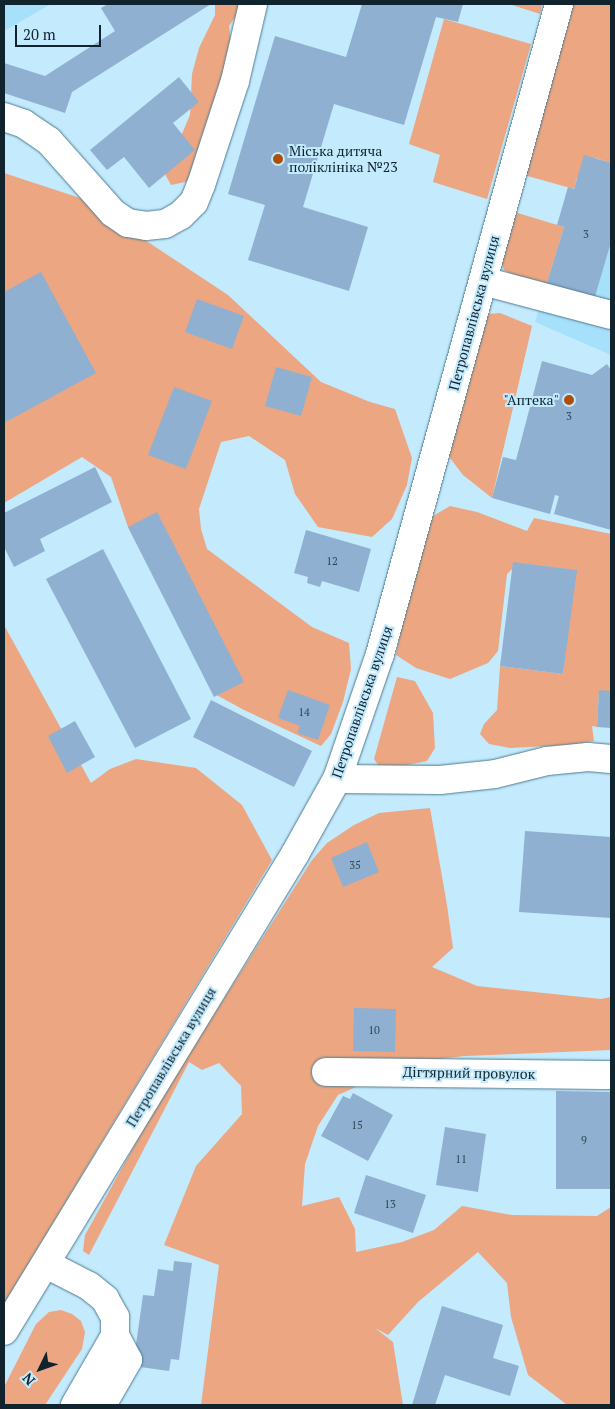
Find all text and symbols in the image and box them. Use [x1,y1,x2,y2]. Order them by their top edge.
scale bar [18,15,104,47]
text: 20 m [23,24,56,44]
place label: Міська дитяча поліклініка №23 [289,143,398,176]
marker: Міська дитяча поліклініка №23 [271,152,285,166]
house number: 3 [583,227,589,241]
street label: Петропавлівська вулиця [445,234,503,392]
place label: "Аптека" [503,392,559,408]
marker: "Аптека" [563,394,575,406]
house number: 3 [566,409,572,423]
house number: 12 [326,554,338,568]
street label: Петропавлівська вулиця [328,624,396,780]
house number: 14 [298,705,310,719]
house number: 35 [349,858,361,872]
street label: Петропавлівська вулиця [123,984,219,1130]
house number: 10 [368,1023,380,1037]
street label: Дігтярний провулок [403,1063,535,1083]
house number: 15 [351,1118,363,1132]
house number: 9 [581,1133,587,1147]
house number: 11 [455,1152,467,1166]
house number: 13 [384,1197,396,1211]
north arrow [15,1344,65,1394]
text: N [18,1369,39,1390]

